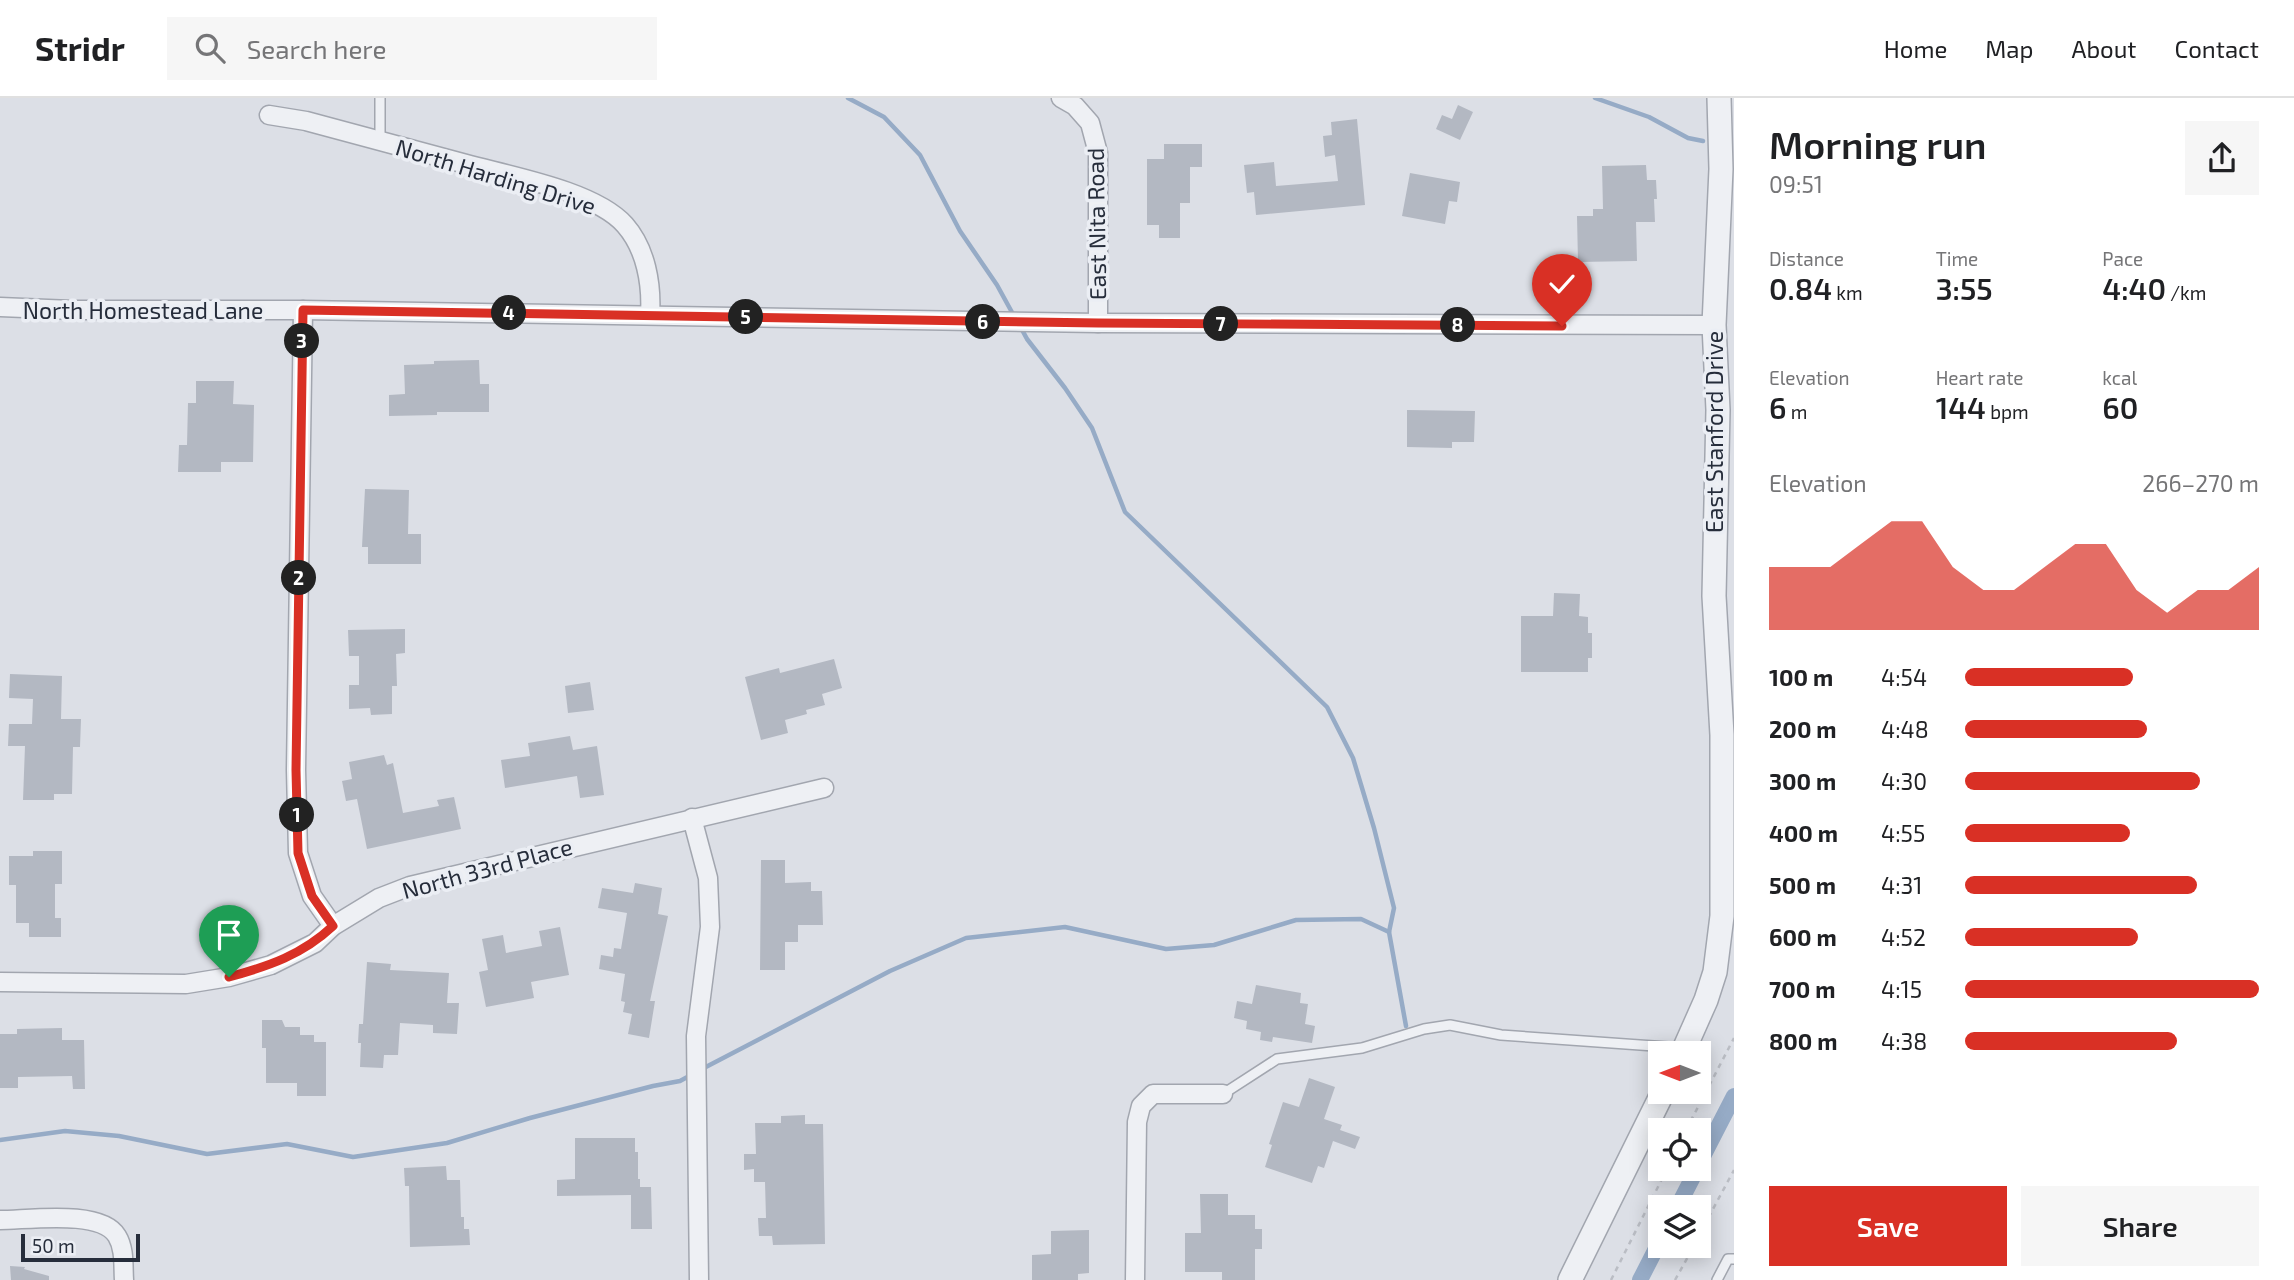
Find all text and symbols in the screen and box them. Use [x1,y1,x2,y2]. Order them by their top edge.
search box [167,17,657,80]
text: Stridr [35,28,125,68]
icon: search [191,29,229,67]
text: Search here [247,33,386,64]
text: Home [1884,34,1947,63]
text: Map [1985,34,2033,63]
text: About [2071,34,2137,63]
text: Contact [2175,34,2259,63]
text: Morning run [1769,121,1987,167]
button: share [2185,121,2259,195]
street label: North Harding Drive [393,132,599,220]
street label: East Nita Road [1081,148,1111,300]
text: 09:51 [1769,170,1823,198]
text: Distance [1769,247,1844,270]
text: Time [1936,247,1978,270]
text: Pace [2102,247,2143,270]
pin [1532,254,1592,326]
icon: check [1543,265,1581,303]
text: 0.84 [1769,270,1832,306]
text: 3:55 [1936,270,1993,306]
text: 4:40 [2102,270,2166,306]
text: km [1832,281,1863,304]
text: /km [2166,281,2206,304]
street label: North Homestead Lane [23,296,263,324]
pin: 4 [491,296,526,330]
pin: 5 [728,300,764,334]
text: 4 [502,301,515,324]
pin: 6 [965,304,1000,340]
text: 5 [740,305,751,328]
pin: 7 [1204,306,1238,342]
pin: 8 [1440,308,1476,342]
text: 6 [977,310,988,333]
text: 7 [1215,312,1226,335]
text: 8 [1452,313,1463,336]
pin: 3 [284,324,320,358]
text: 3 [296,329,307,352]
street label: East Stanford Drive [1700,331,1728,533]
text: Elevation [1769,366,1850,389]
text: Heart rate [1936,366,2024,389]
text: kcal [2102,366,2137,389]
text: 6 [1769,389,1786,425]
text: 144 [1936,389,1986,425]
text: 60 [2102,389,2138,425]
text: m [1786,400,1807,423]
text: bpm [1986,400,2029,423]
text: Elevation [1769,469,1867,497]
text: 266–270 m [2142,469,2259,497]
pin: 2 [282,560,316,596]
text: 2 [293,566,304,589]
text: 100 m [1769,663,1833,691]
text: 4:54 [1881,663,1927,691]
text: 200 m [1769,715,1837,743]
text: 4:48 [1881,715,1929,743]
text: 300 m [1769,767,1836,795]
text: 4:30 [1881,767,1927,795]
pin: 1 [280,798,314,832]
text: 1 [292,803,301,826]
text: 400 m [1769,819,1838,847]
text: 4:55 [1881,819,1925,847]
street label: North 33rd Place [399,832,575,904]
text: 500 m [1769,871,1836,899]
text: 4:31 [1881,871,1923,899]
pin [199,905,259,977]
icon: arrive [210,916,248,954]
text: 600 m [1769,923,1837,951]
text: 4:52 [1881,923,1926,951]
text: 700 m [1769,975,1835,1003]
text: 4:15 [1881,975,1922,1003]
text: 800 m [1769,1027,1838,1055]
text: 4:38 [1881,1027,1927,1055]
north arrow [1648,1041,1712,1104]
map controls [1648,1041,1711,1258]
button: locate [1648,1118,1711,1181]
button: Save [1769,1186,2007,1266]
button: Share [2021,1186,2259,1266]
button: layers [1648,1195,1711,1258]
scale bar [21,1231,140,1263]
text: 50 m [32,1234,75,1257]

